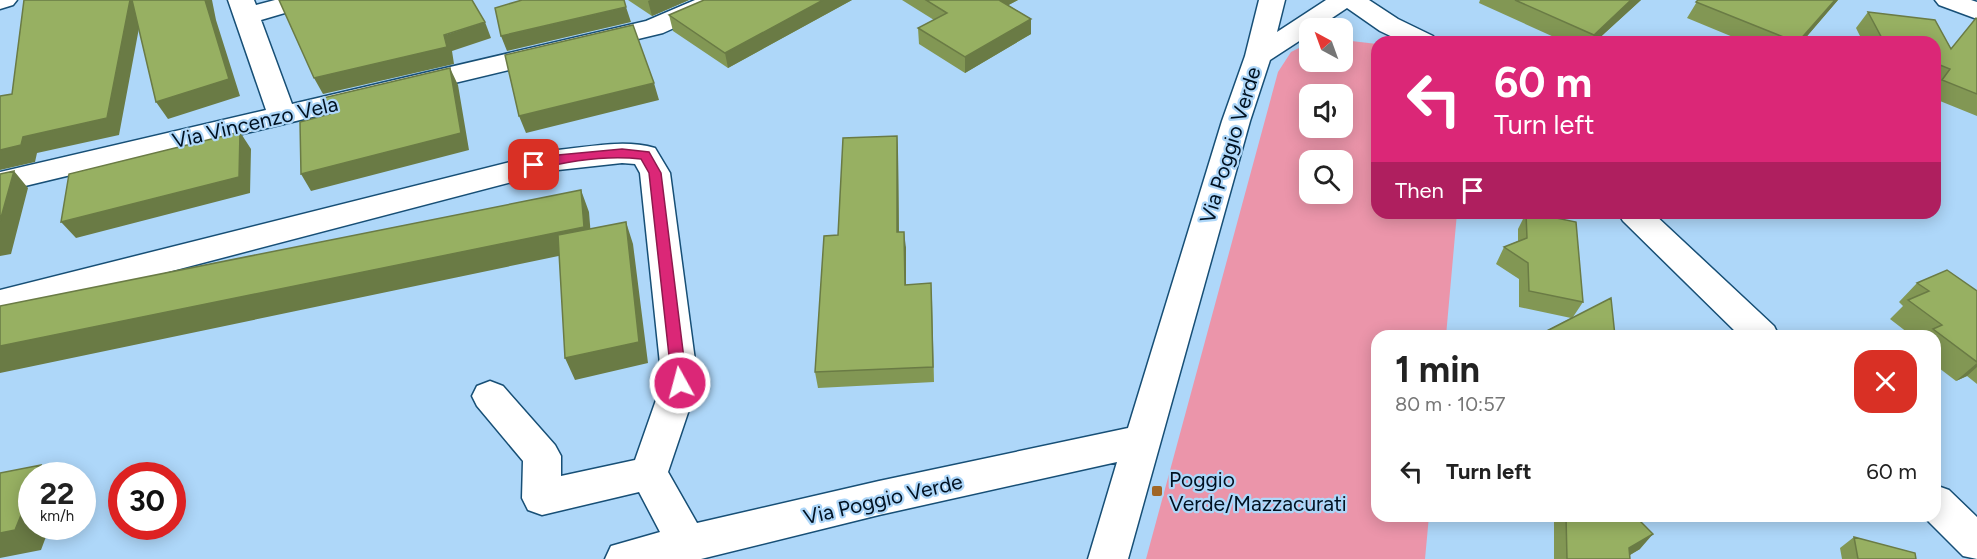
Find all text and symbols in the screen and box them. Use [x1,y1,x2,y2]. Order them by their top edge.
north arrow [1299,18,1353,72]
map controls [1299,18,1353,204]
text: 60 m [1494,57,1592,108]
icon: left [1395,60,1473,138]
street label: Via Poggio Verde [1194,64,1266,226]
button: sound [1299,84,1353,138]
street label: Via Vincenzo Vela [170,91,340,153]
text: Turn left [1494,108,1594,141]
pin [508,139,559,190]
icon: arrive [517,148,550,181]
button: search [1299,150,1353,204]
icon: arrive [1456,174,1489,207]
text: Then [1395,177,1444,204]
text: 1 min [1395,348,1480,391]
button: close [1854,350,1917,413]
position arrow [648,351,712,415]
text: 80 m · 10:57 [1395,392,1505,416]
icon: left [1395,455,1428,488]
text: Turn left [1446,458,1532,485]
text: 60 m [1866,458,1917,485]
speed limit sign: 30 [108,462,186,540]
place label: Poggio Verde/Mazzacurati [1169,467,1347,516]
street label: Via Poggio Verde [801,469,965,529]
text: 22 [40,475,74,512]
marker: Poggio Verde/Mazzacurati [1150,484,1164,498]
text: km/h [40,507,74,525]

